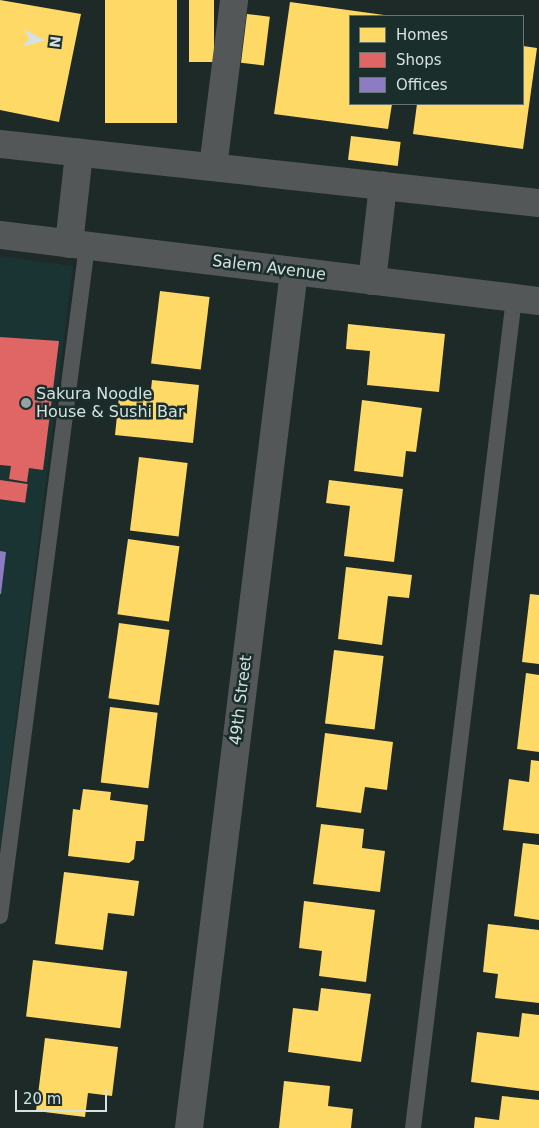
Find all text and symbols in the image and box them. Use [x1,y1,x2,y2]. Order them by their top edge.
north arrow [15,15,65,65]
legend [349,15,524,105]
text: Homes [396,26,448,44]
text: N [46,35,64,49]
text: Shops [396,51,442,69]
text: Offices [396,76,448,94]
street label: Salem Avenue [211,252,327,284]
place label: Sakura Noodle House & Sushi Bar [36,384,184,422]
marker: Sakura Noodle House & Sushi Bar [20,397,32,409]
street label: 49th Street [226,654,256,746]
scale bar [18,1080,110,1112]
text: 20 m [23,1090,61,1108]

